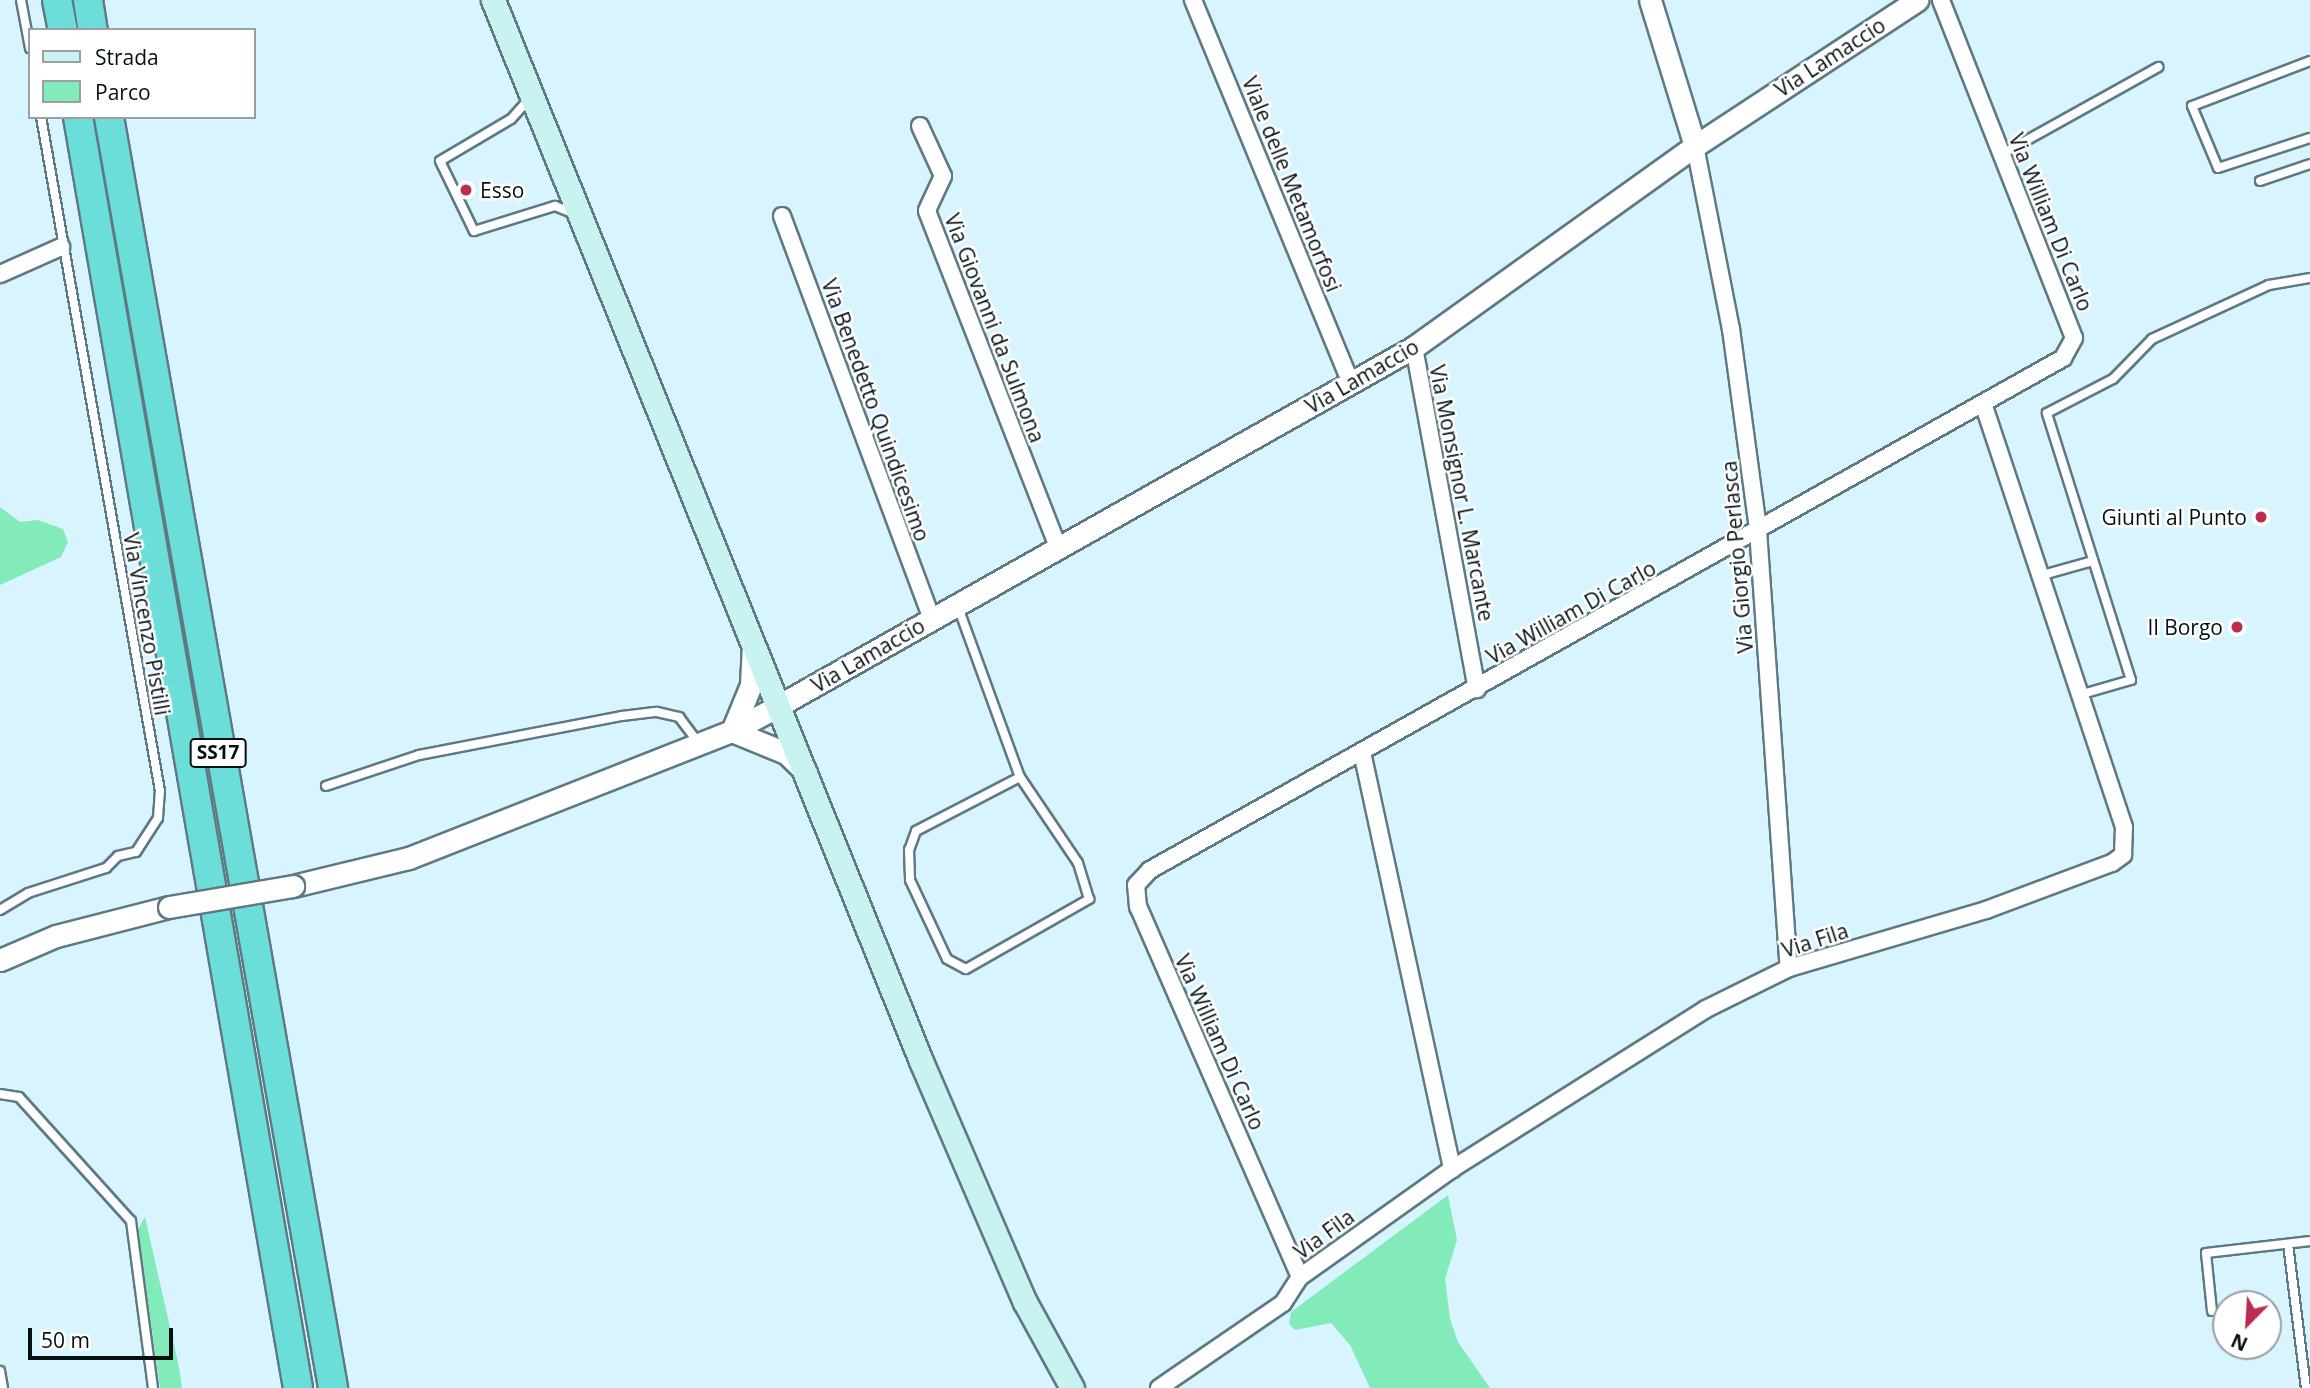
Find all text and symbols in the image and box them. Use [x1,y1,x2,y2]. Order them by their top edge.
street label: Via Lamaccio [1770,12,1890,102]
legend [28,28,256,119]
text: Strada [95,43,159,71]
street label: Viale delle Metamorfosi [1237,73,1347,295]
text: Parco [95,78,151,106]
street label: Via William Di Carlo [2004,129,2098,315]
place label: Esso [480,177,524,203]
marker: Esso [458,182,474,198]
street label: Via Giovanni da Sulmona [940,210,1050,446]
street label: Via Benedetto Quindicesimo [817,275,935,545]
street label: Via Lamaccio [1301,333,1423,419]
street label: Via Monsignor L. Marcante [1425,363,1499,623]
street label: Via Giorgio Perlasca [1716,460,1758,654]
place label: Giunti al Punto [2101,504,2247,530]
marker: Giunti al Punto [2253,509,2269,525]
street label: Via Vincenzo Pistilli [119,531,175,717]
street label: Via William Di Carlo [1482,555,1660,669]
street label: Via Lamaccio [807,612,929,698]
place label: Il Borgo [2148,614,2223,640]
marker: Il Borgo [2229,619,2245,635]
road number: SS17 [188,738,248,768]
street label: Via Fila [1779,918,1851,962]
street label: Via William Di Carlo [1170,950,1270,1134]
street label: Via Fila [1289,1204,1359,1264]
north arrow [2212,1290,2282,1360]
scale bar [32,1314,177,1358]
text: 50 m [41,1326,90,1354]
text: N [2227,1327,2252,1357]

